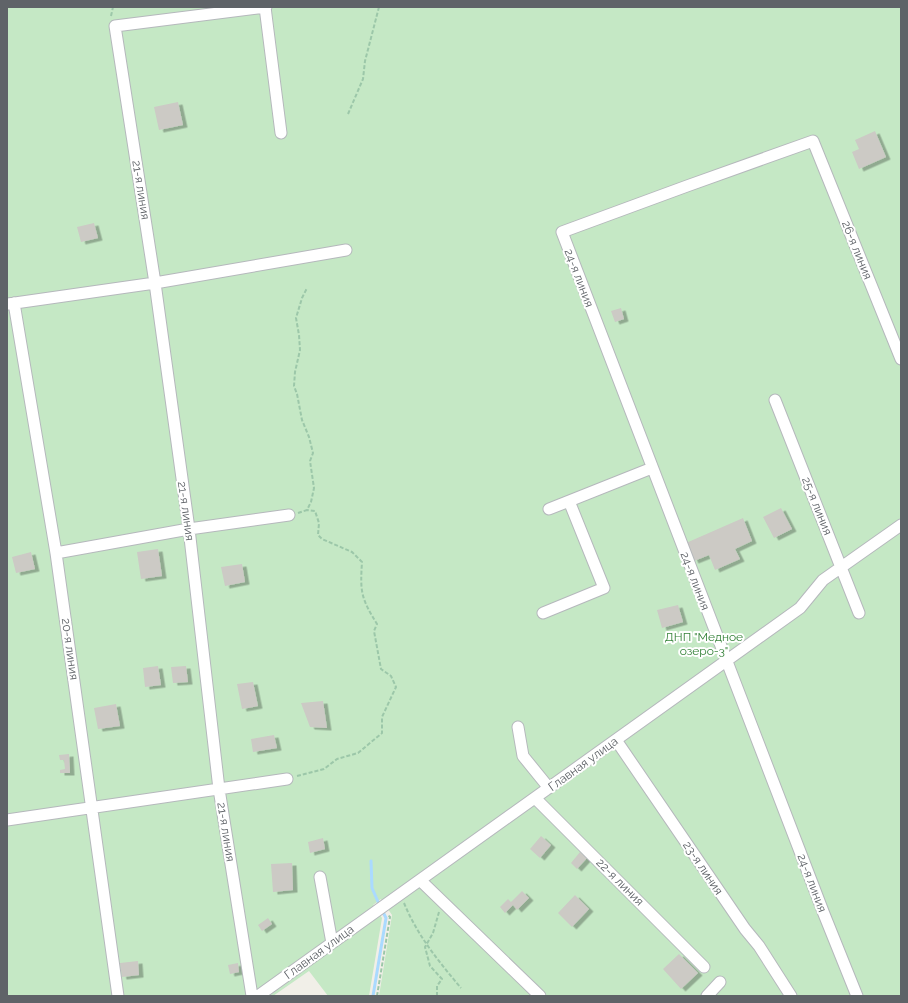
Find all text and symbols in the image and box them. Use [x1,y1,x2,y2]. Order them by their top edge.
street label: 21-я линия [129,159,153,221]
street label: 26-я линия [839,219,875,281]
street label: 24-я линия [561,247,597,309]
street label: 25-я линия [799,475,835,537]
street label: 21-я линия [175,480,197,542]
street label: 24-я линия [677,550,713,612]
street label: 20-я линия [59,617,81,681]
park label: ДНП "Медное озеро-3" [665,630,743,658]
street label: Главная улица [546,734,620,794]
street label: 21-я линия [214,801,238,863]
street label: 23-я линия [680,839,726,897]
street label: 24-я линия [794,852,830,914]
street label: 22-я линия [593,855,647,909]
street label: Главная улица [282,922,356,982]

